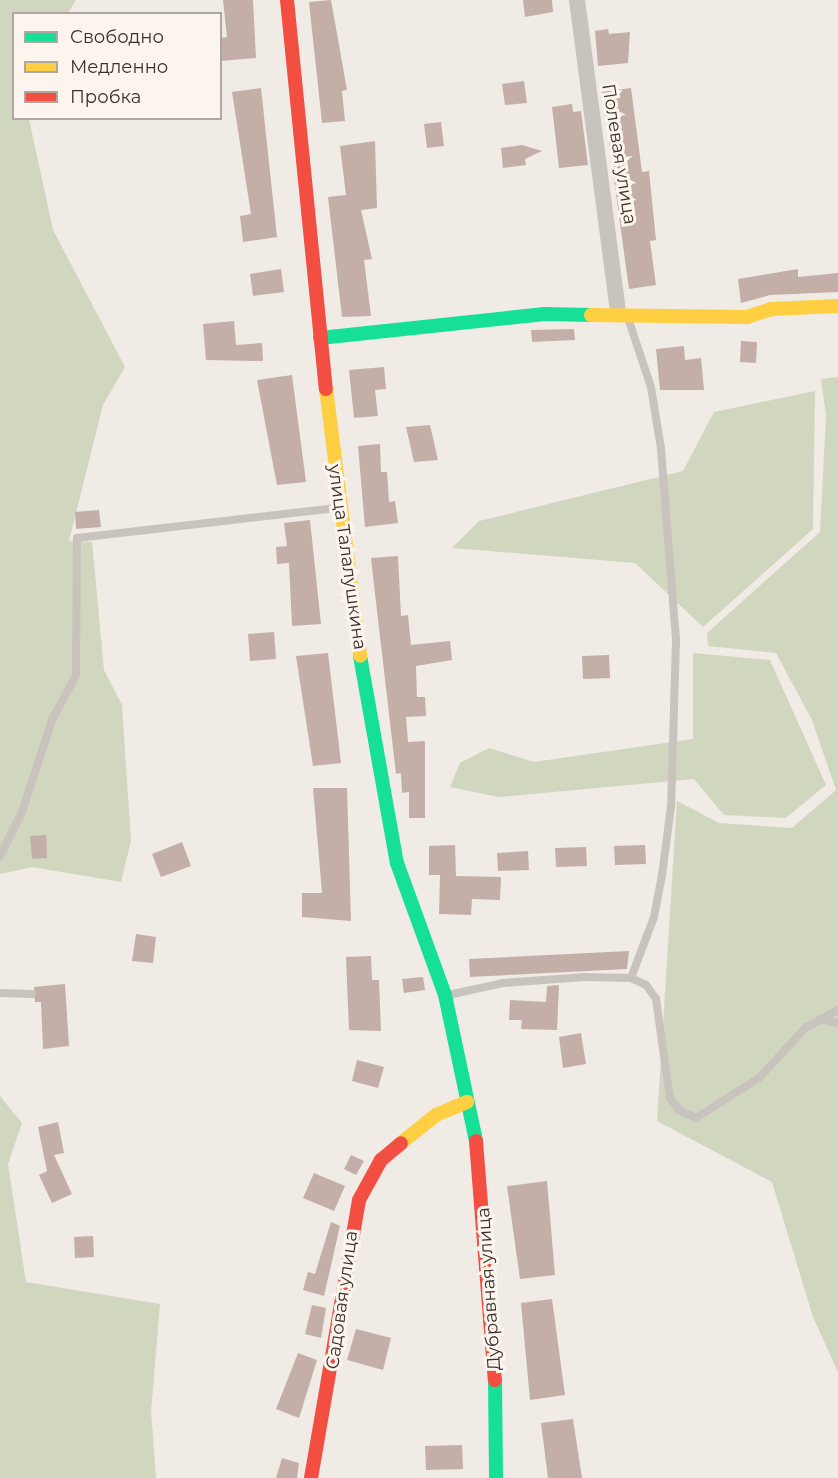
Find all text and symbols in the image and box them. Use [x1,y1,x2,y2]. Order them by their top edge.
legend [12,12,222,120]
text: Свободно [70,26,164,48]
text: Медленно [70,56,168,78]
street label: Полевая улица [597,82,641,226]
text: Пробка [70,86,141,108]
street label: улица Талалушкина [323,463,371,651]
street label: Дубравная улица [473,1207,505,1371]
street label: Садовая улица [322,1229,362,1371]

